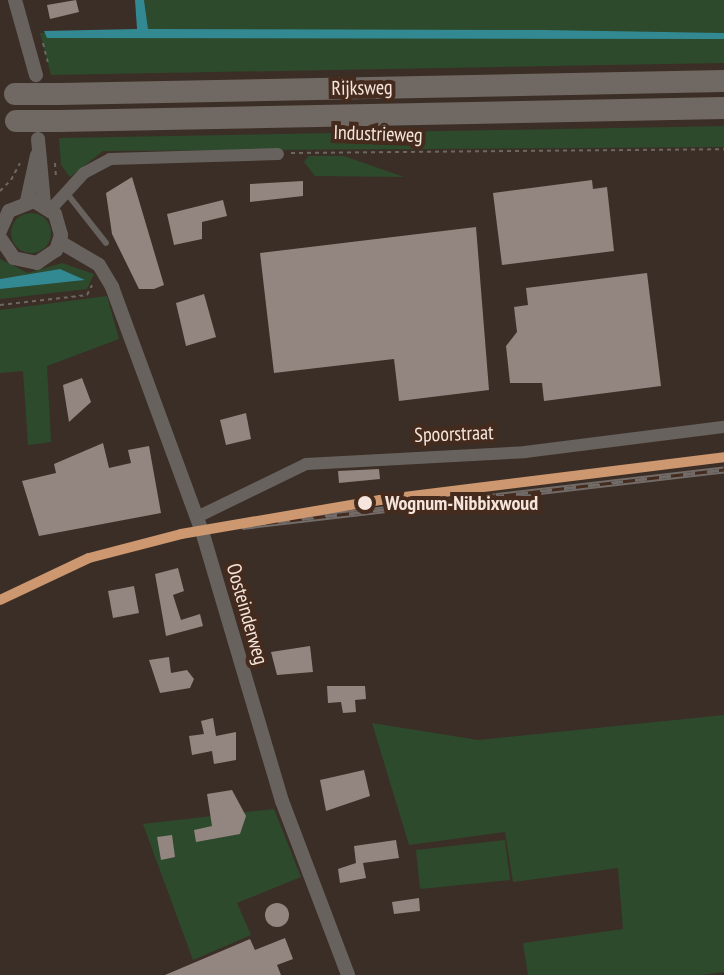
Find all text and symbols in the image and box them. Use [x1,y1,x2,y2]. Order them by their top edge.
street label: Rijksweg [331,75,393,101]
street label: Industrieweg [333,120,423,148]
street label: Spoorstraat [414,421,494,447]
marker: Wognum-Nibbixwoud [352,490,378,516]
place label: Wognum-Nibbixwoud [385,491,538,515]
street label: Oosteinderweg [221,561,273,667]

